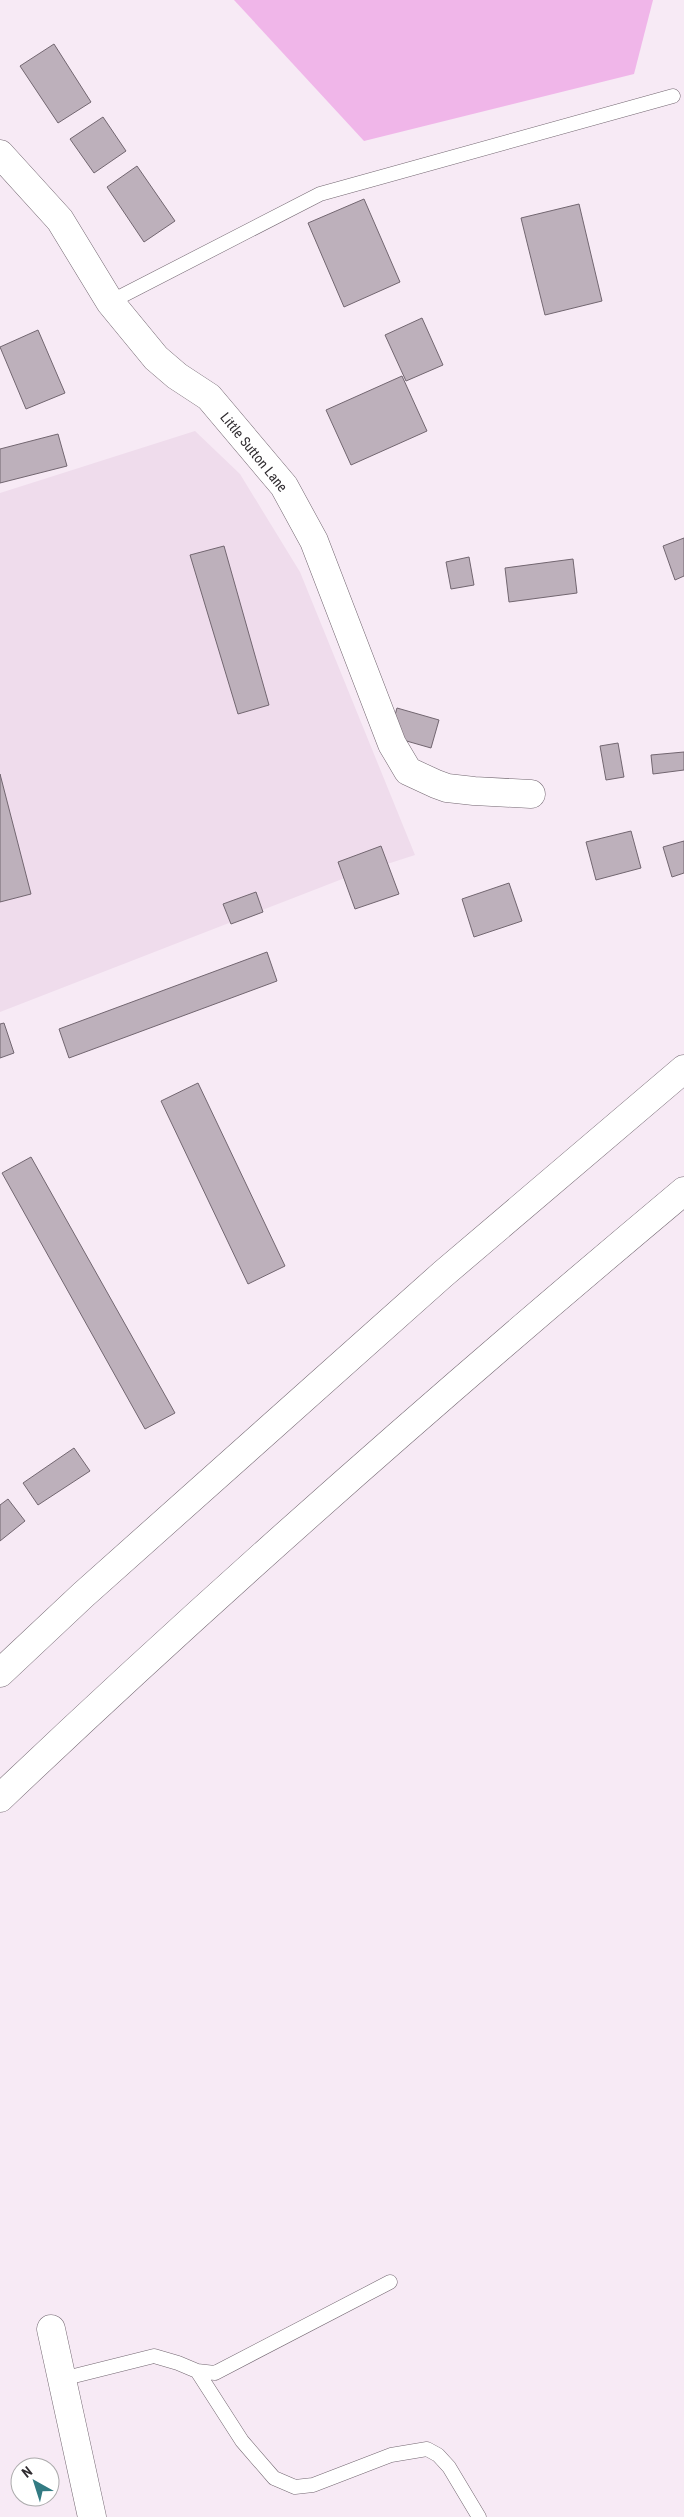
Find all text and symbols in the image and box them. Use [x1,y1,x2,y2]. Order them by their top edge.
street label: Little Sutton Lane [217,409,291,495]
north arrow [10,2457,60,2507]
text: N [18,2463,35,2481]

